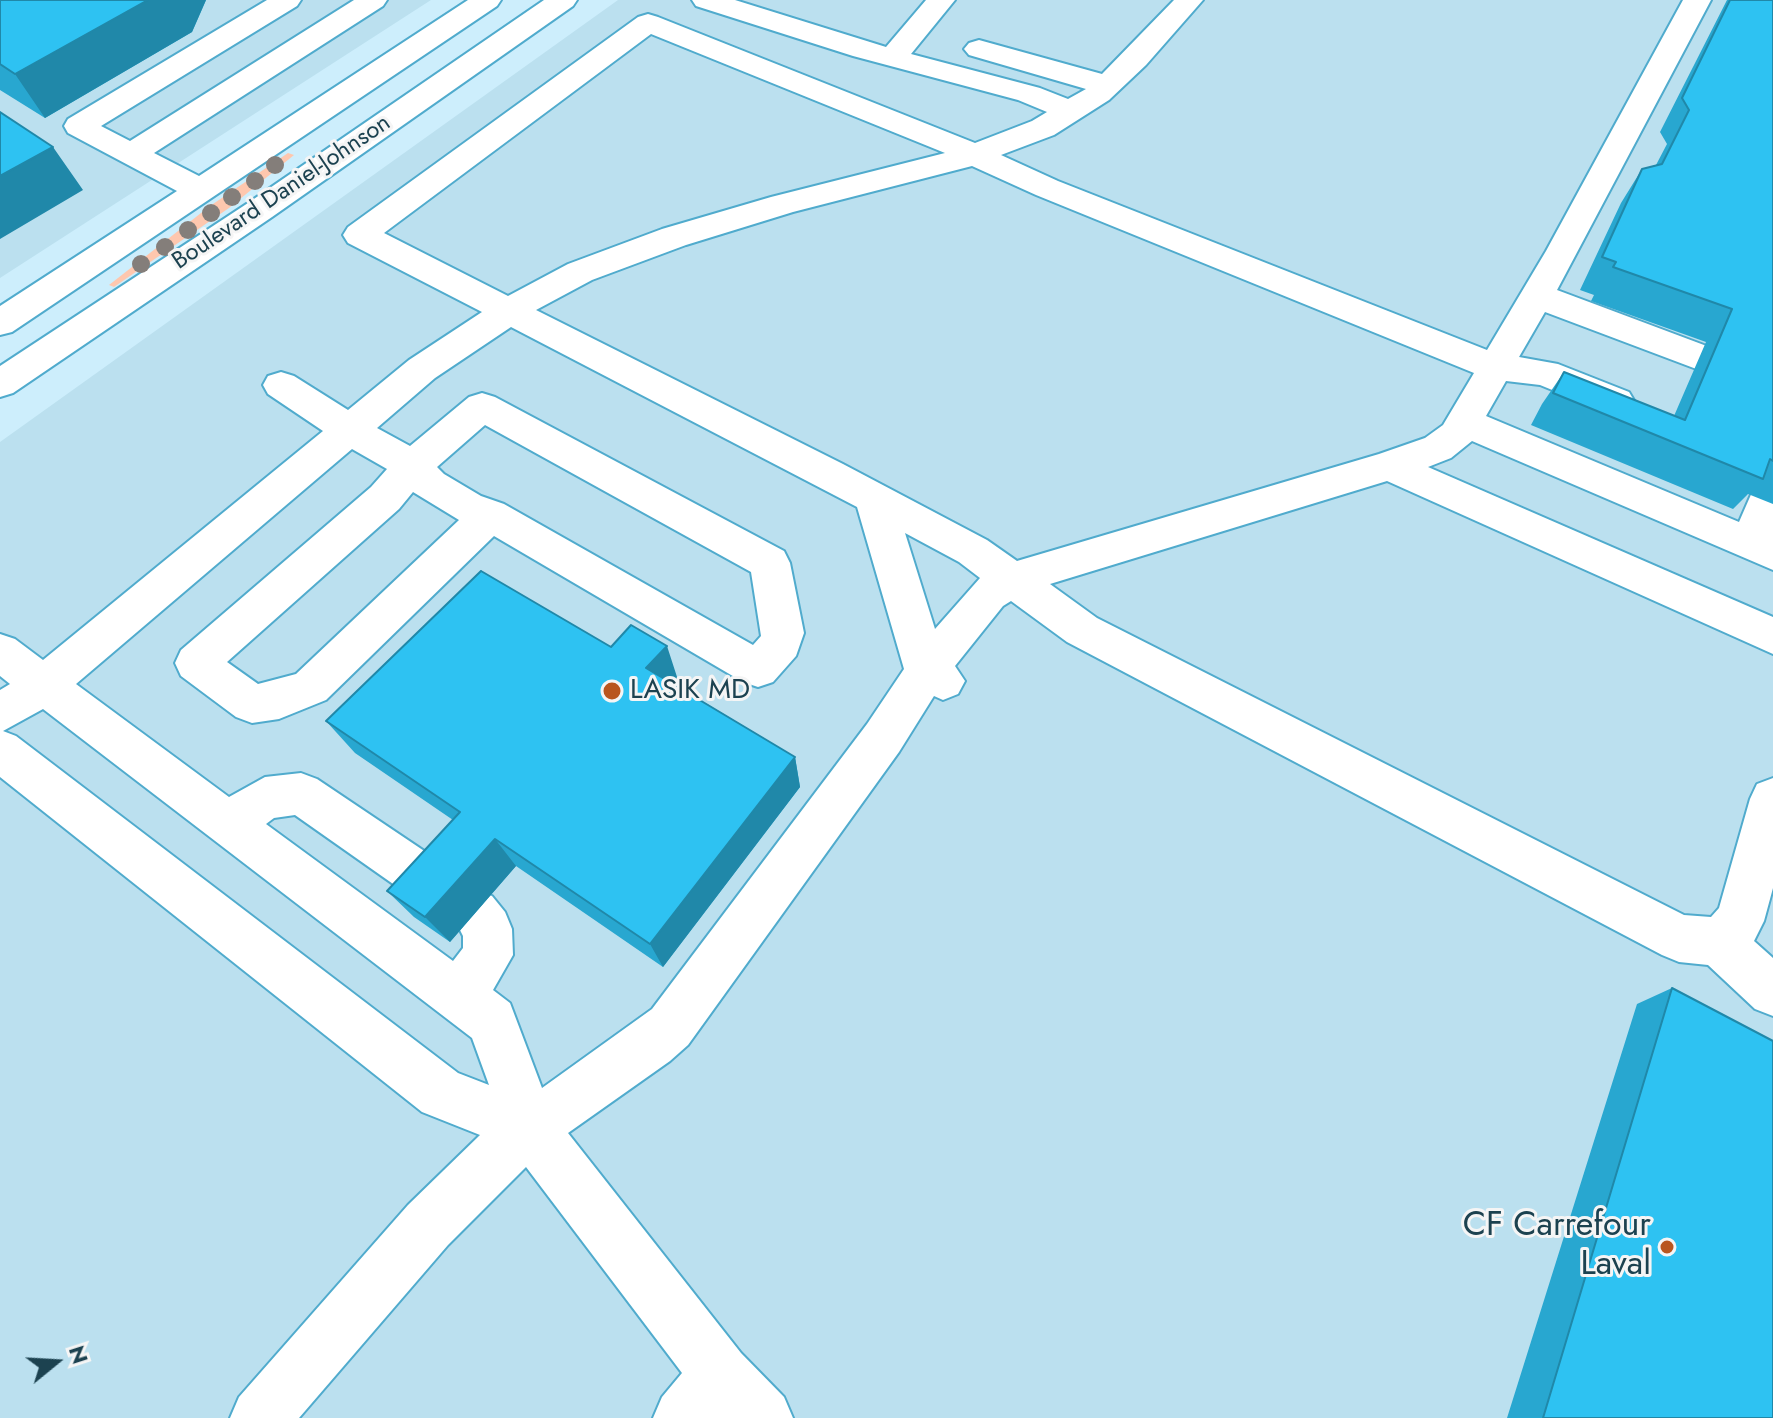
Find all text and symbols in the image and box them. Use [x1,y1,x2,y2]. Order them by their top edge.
street label: Boulevard Daniel-Johnson [167,109,397,277]
place label: LASIK MD [630,674,750,708]
marker: LASIK MD [601,680,623,702]
place label: CF Carrefour Laval [1463,1207,1651,1286]
marker: CF Carrefour Laval [1658,1238,1676,1256]
north arrow [16,1322,96,1402]
text: N [61,1341,97,1368]

